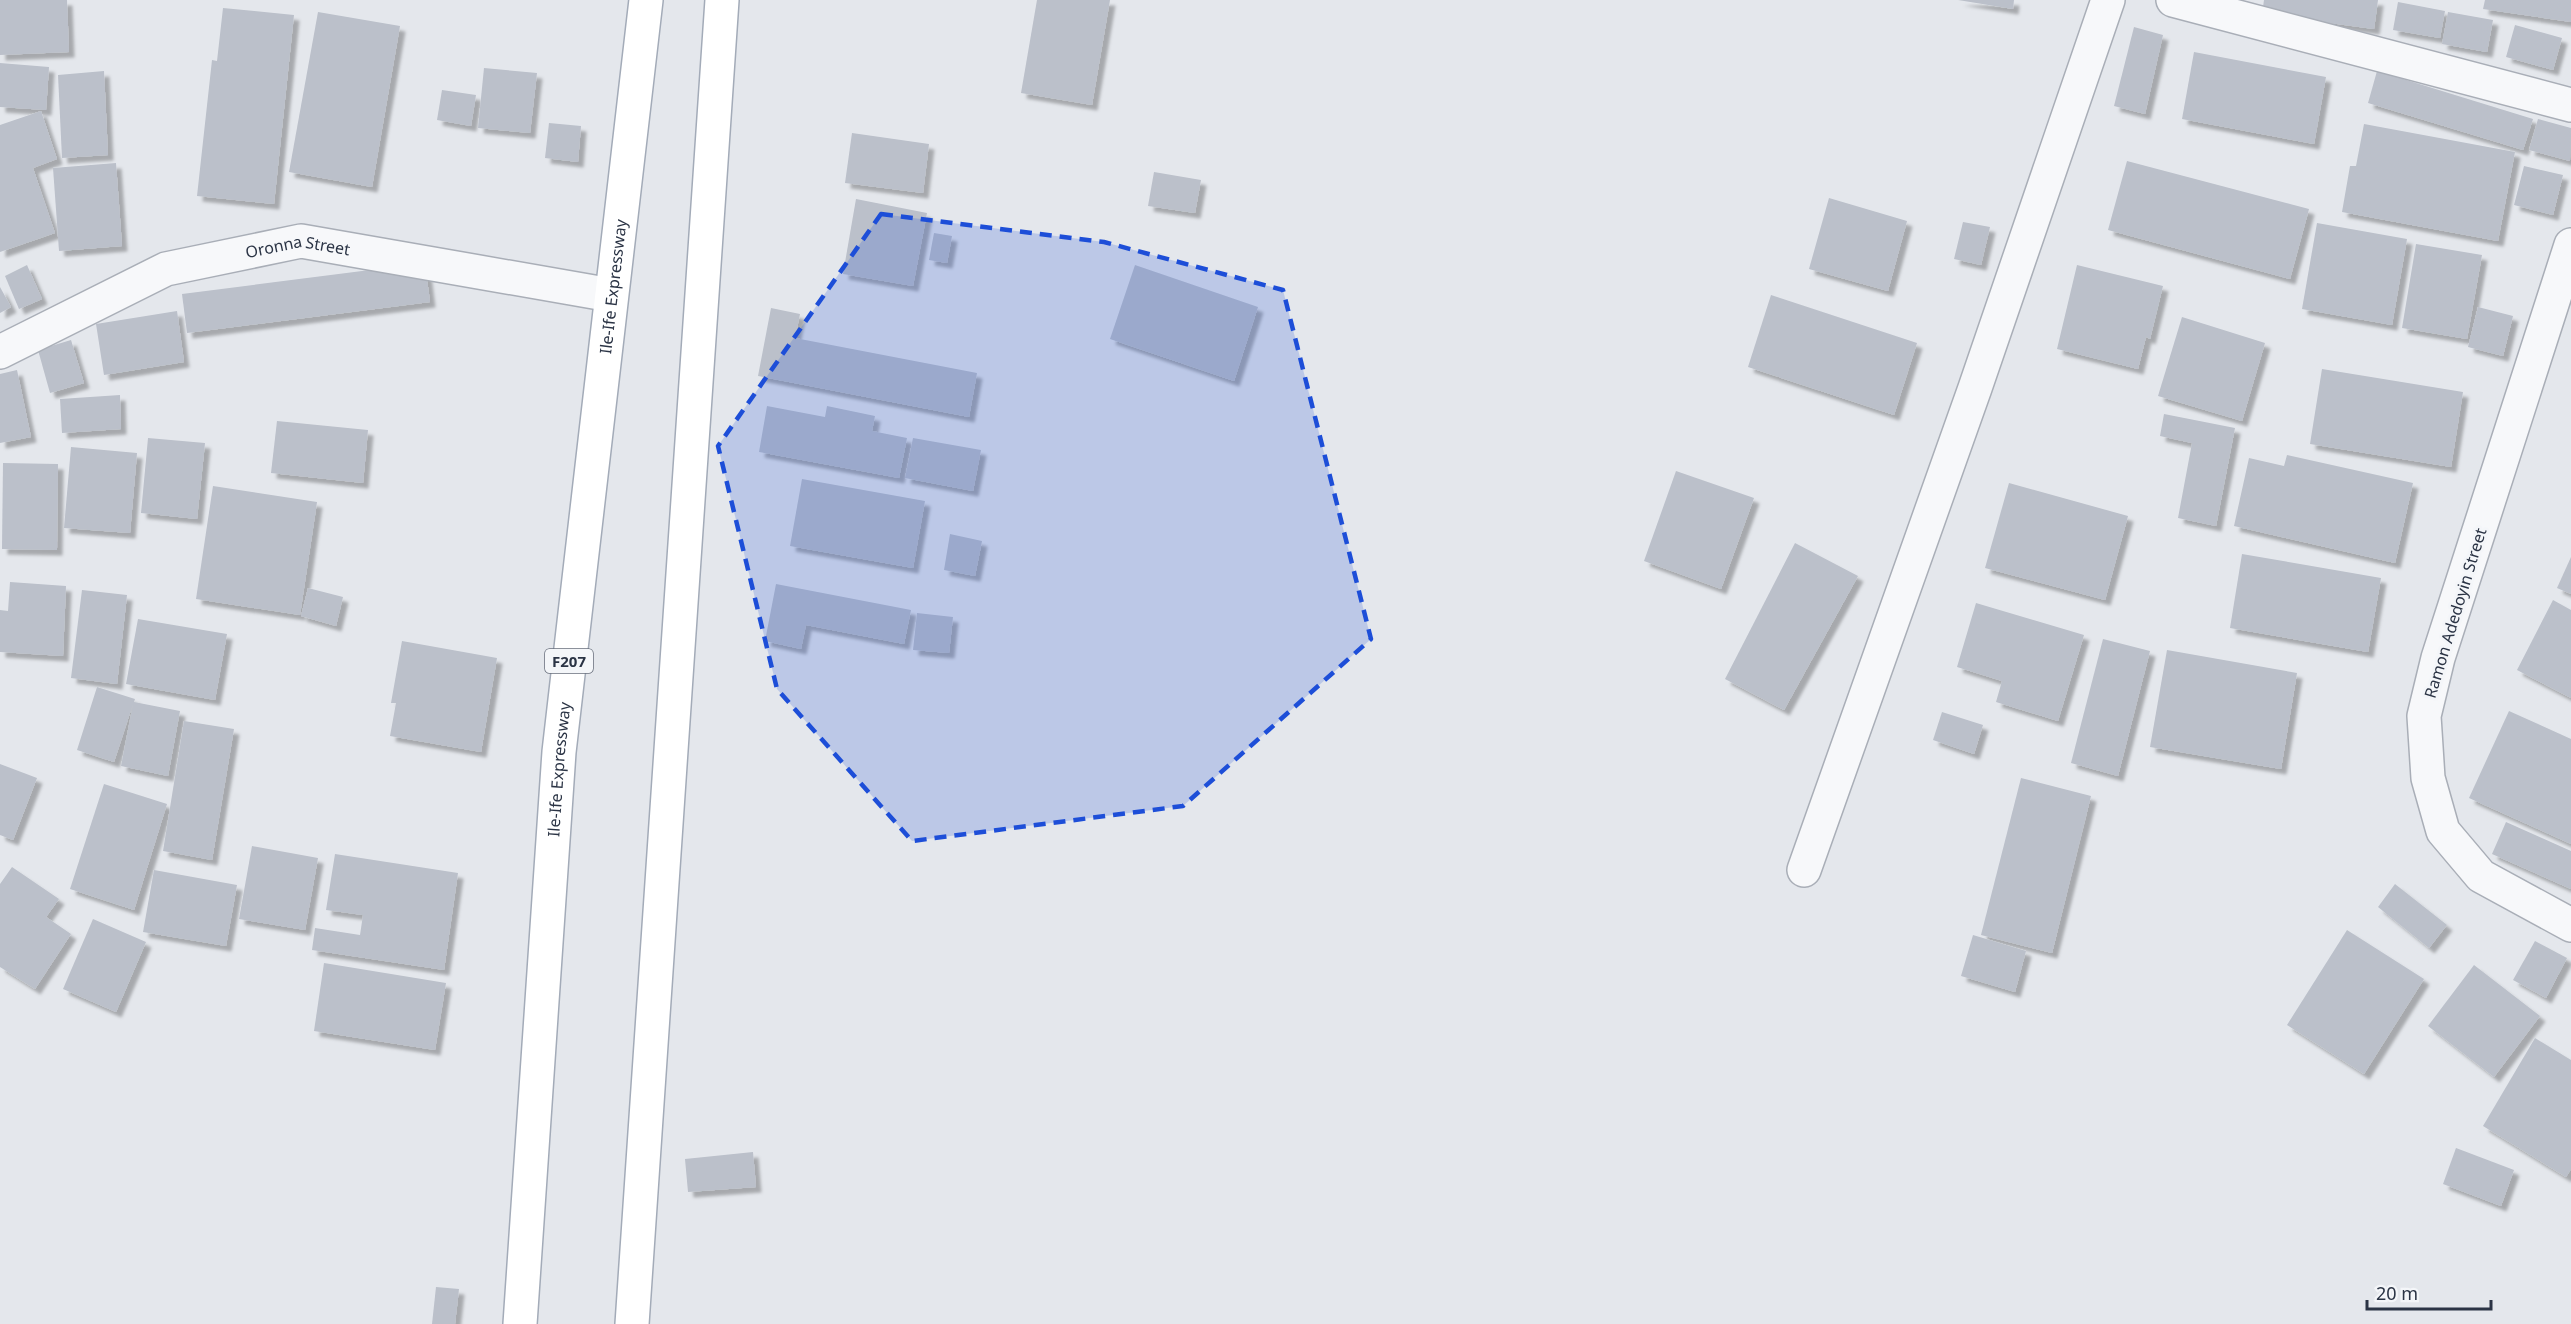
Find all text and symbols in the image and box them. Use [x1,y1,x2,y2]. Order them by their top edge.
street label: Ile-Ife Expressway [594,217,632,355]
street label: Oronna Street [243,230,352,263]
street label: Ramon Adedoyin Street [2419,525,2491,701]
road number: F207 [545,649,593,673]
street label: Ile-Ife Expressway [542,700,576,838]
scale bar [2367,1273,2492,1311]
text: 20 m [2376,1281,2418,1305]

